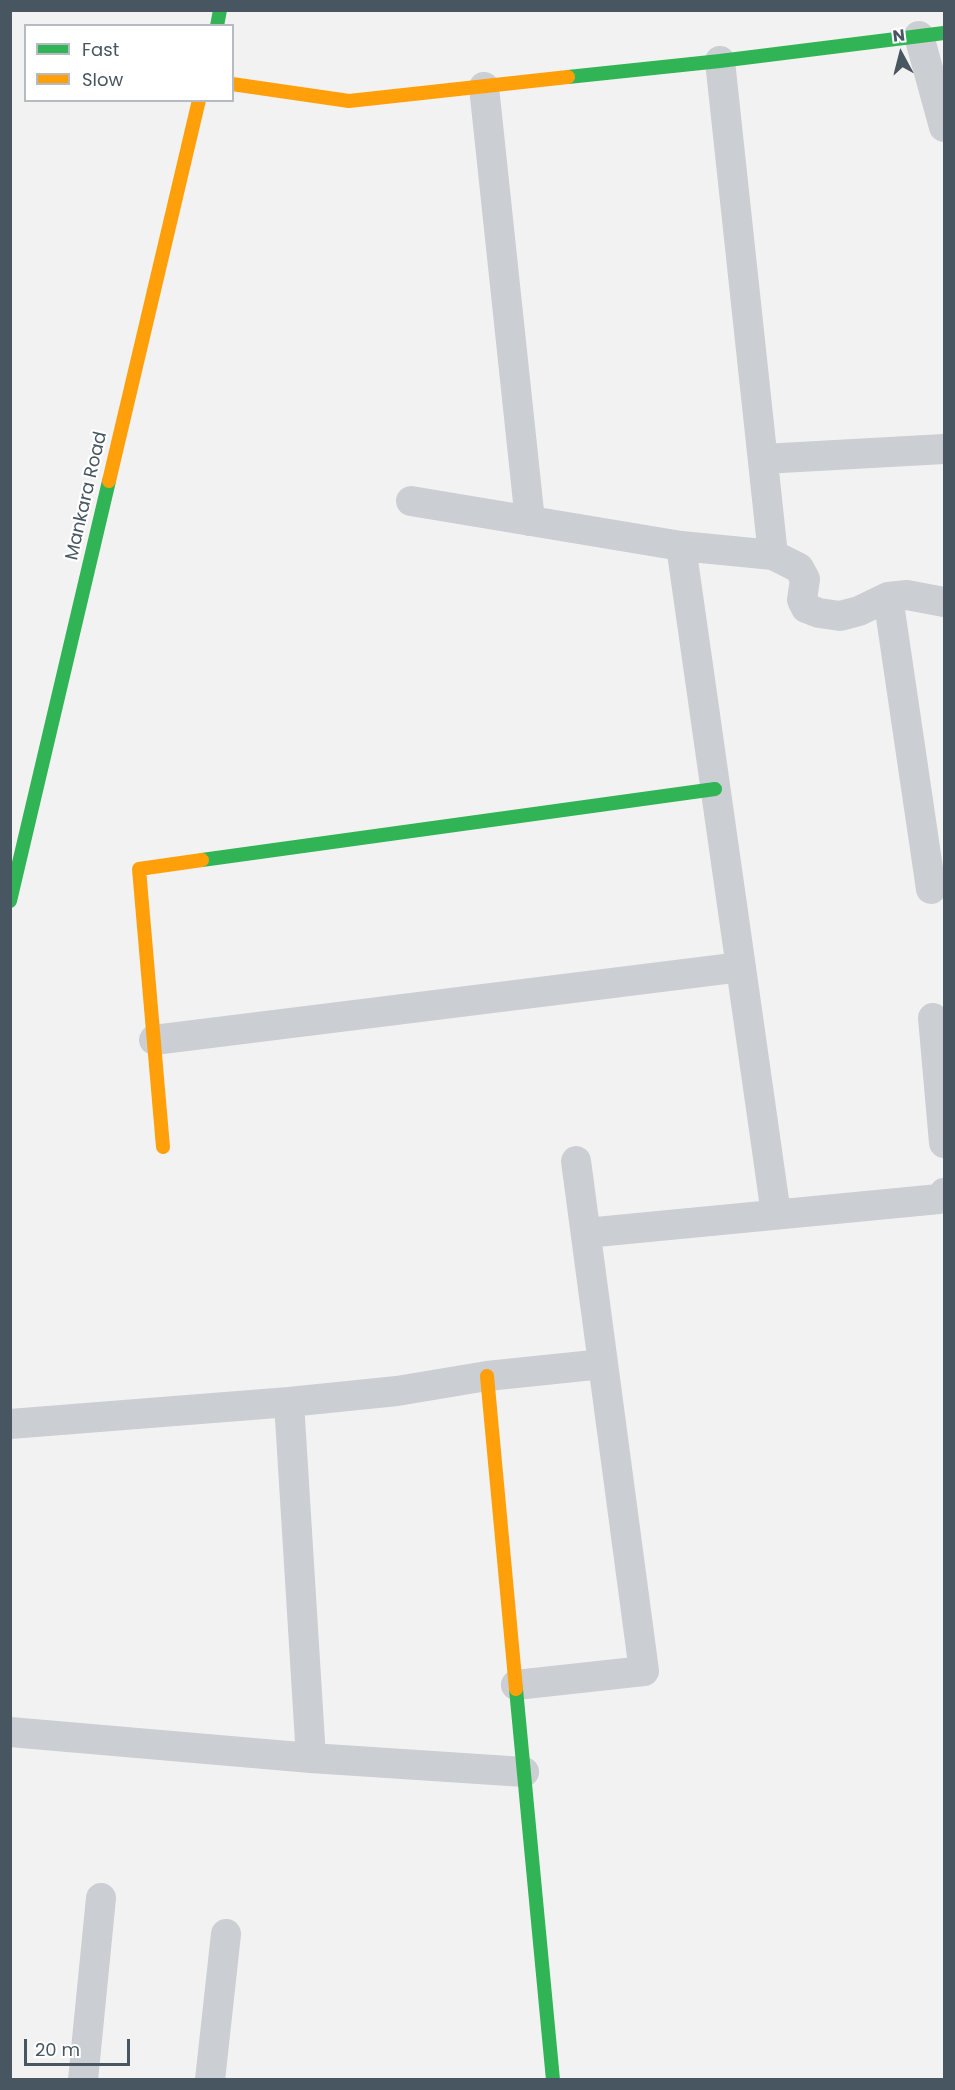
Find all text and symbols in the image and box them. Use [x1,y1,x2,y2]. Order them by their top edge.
text: N [891,23,906,48]
legend [24,24,234,102]
north arrow [871,24,931,84]
text: Fast [82,37,119,62]
text: Slow [82,67,123,92]
street label: Mankara Road [62,430,112,562]
scale bar [27,2027,134,2065]
text: 20 m [35,2037,80,2062]

